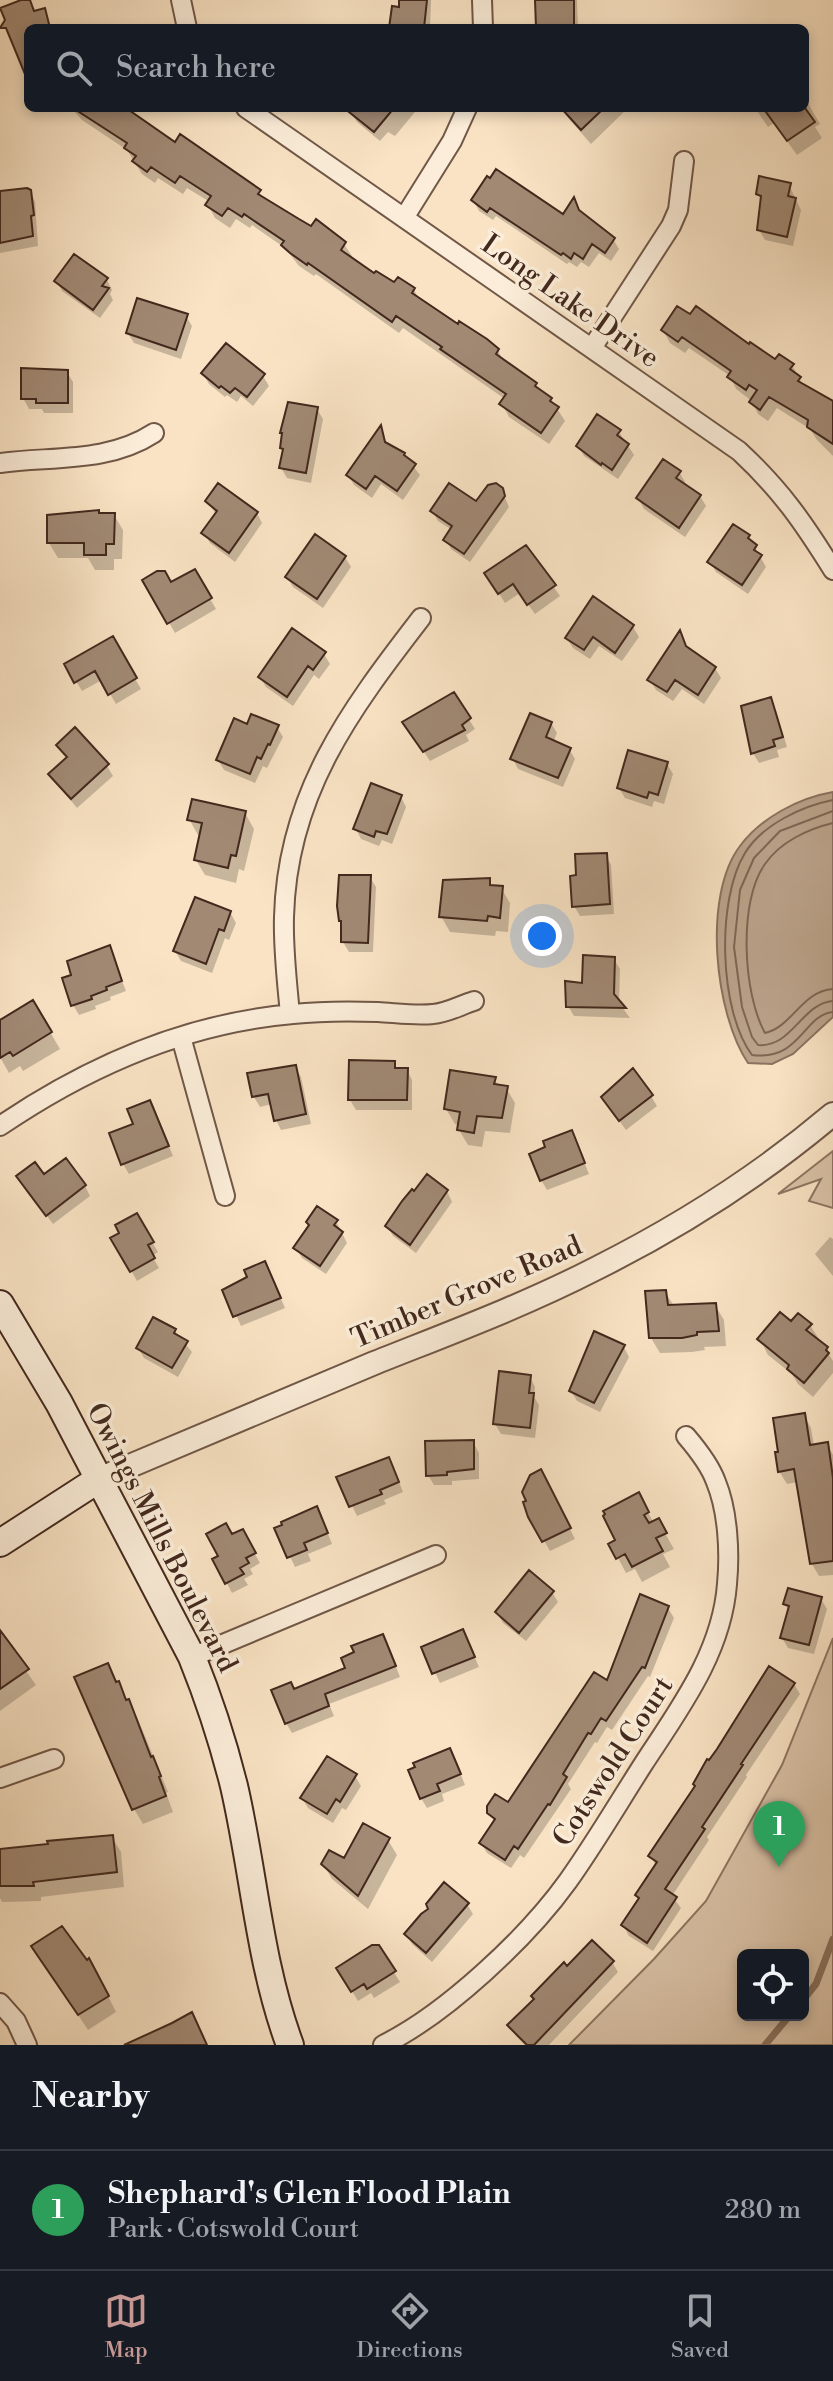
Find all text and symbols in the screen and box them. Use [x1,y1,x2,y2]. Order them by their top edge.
search box [24,24,809,112]
icon: search [52,46,96,90]
text: Search here [116,49,276,87]
street label: Long Lake Drive [474,227,666,376]
your location [522,916,562,956]
street label: Timber Grove Road [346,1228,587,1357]
street label: Owings Mills Boulevard [79,1397,245,1678]
street label: Cotswold Court [545,1670,681,1853]
pin: 1 [753,1801,805,1867]
map controls [737,1949,809,2021]
button: locate [737,1949,809,2021]
text: Nearby [32,2076,150,2118]
text: Shephard's Glen Flood Plain [108,2175,511,2213]
text: 1 [52,2194,64,2226]
text: 280 m [725,2194,801,2226]
text: Park · Cotswold Court [108,2213,359,2245]
tab: Map [104,2289,148,2364]
tab: Directions [357,2289,463,2364]
tab: Saved [671,2289,729,2364]

